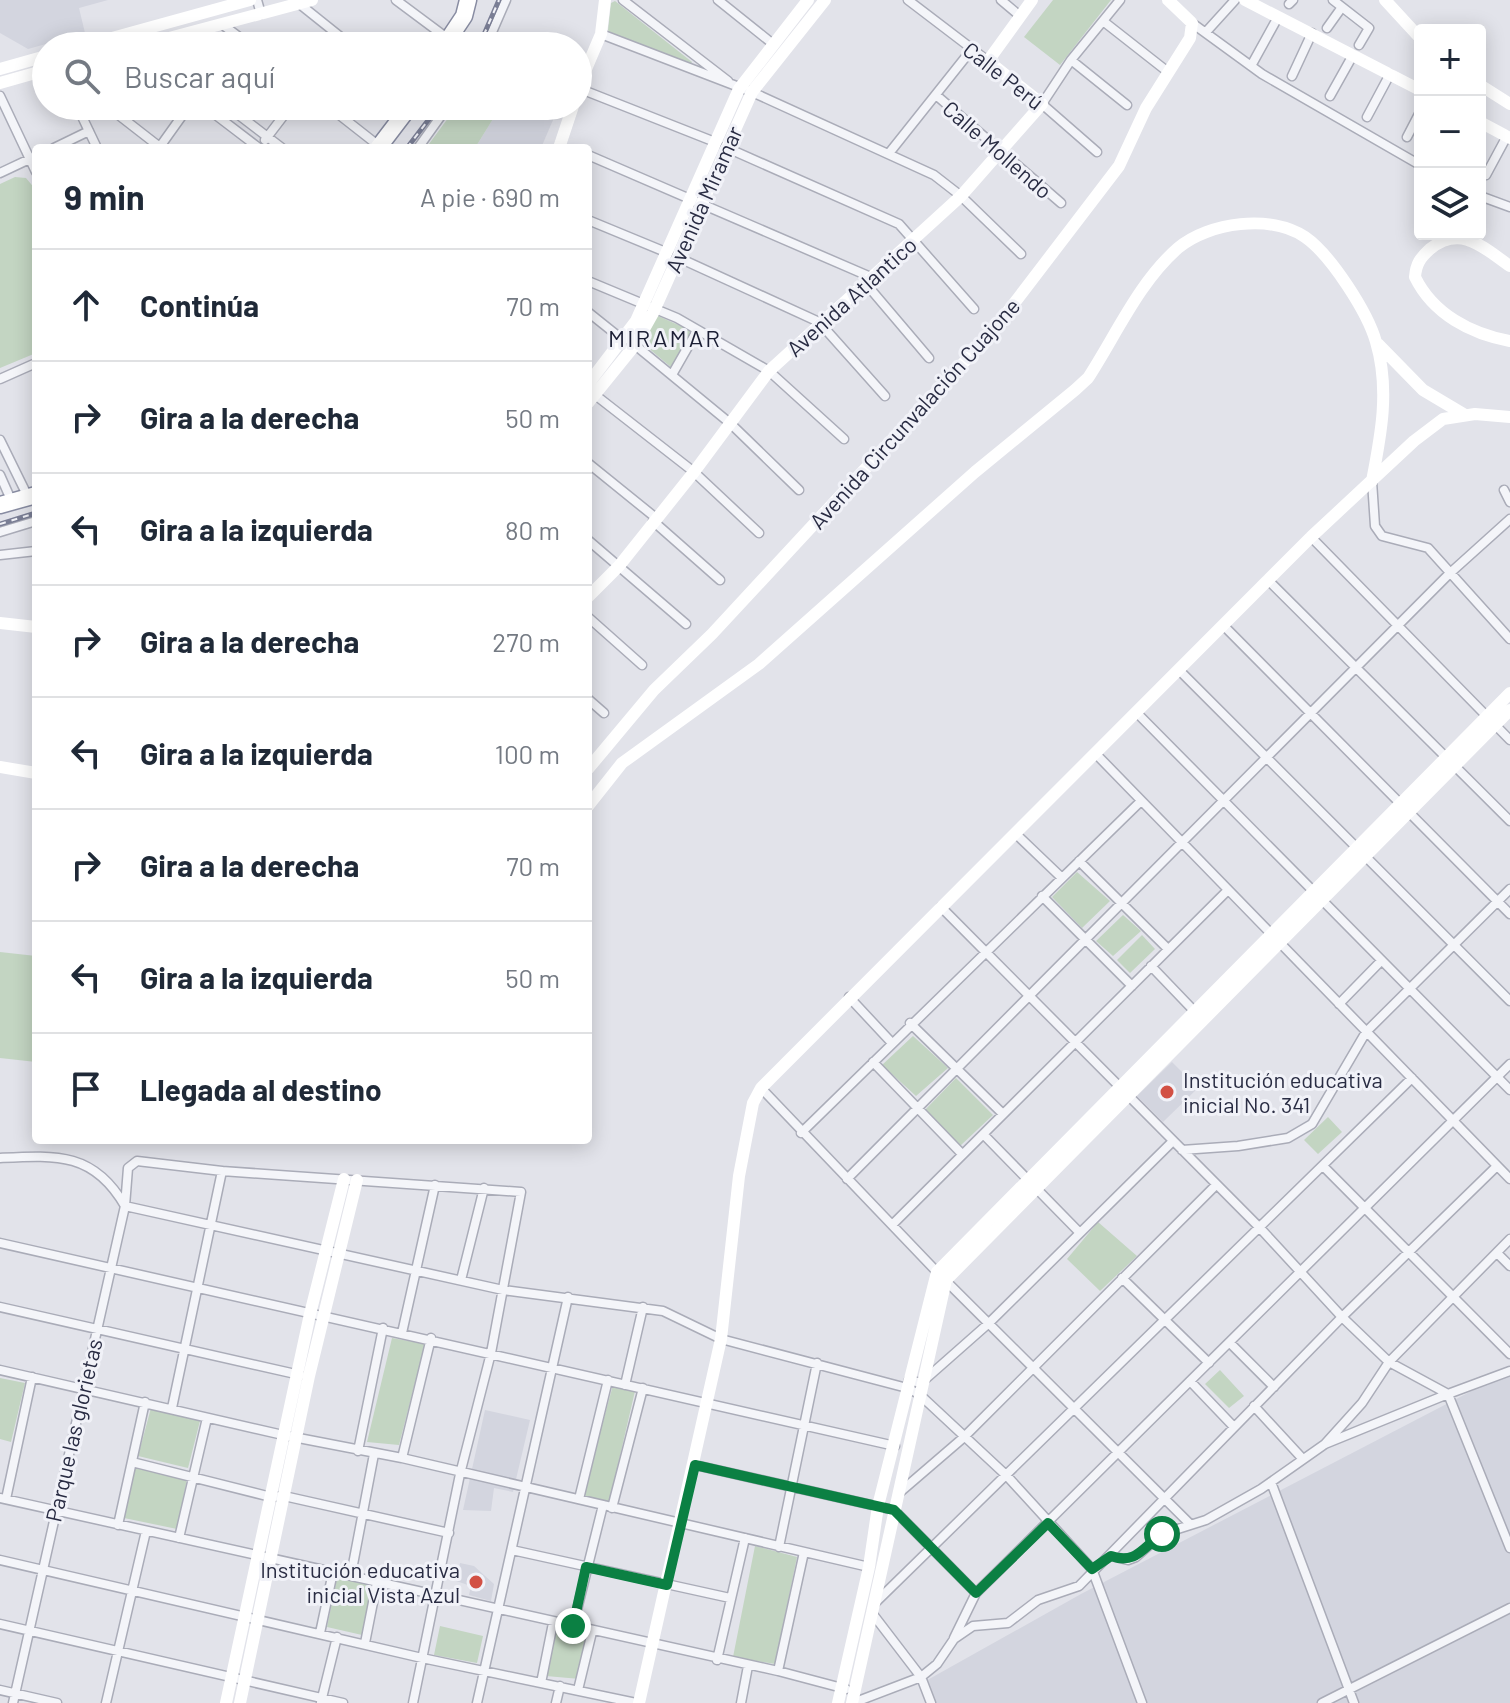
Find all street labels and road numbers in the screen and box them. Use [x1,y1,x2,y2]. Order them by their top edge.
street label: Calle Perú [959,36,1049,114]
street label: Calle Mollendo [938,95,1058,203]
street label: Avenida Miramar [659,122,747,276]
street label: Avenida Atlantico [781,231,921,361]
street label: Avenida Circunvalación Cuajone [803,292,1025,534]
street label: Parque las glorietas [39,1336,107,1524]

